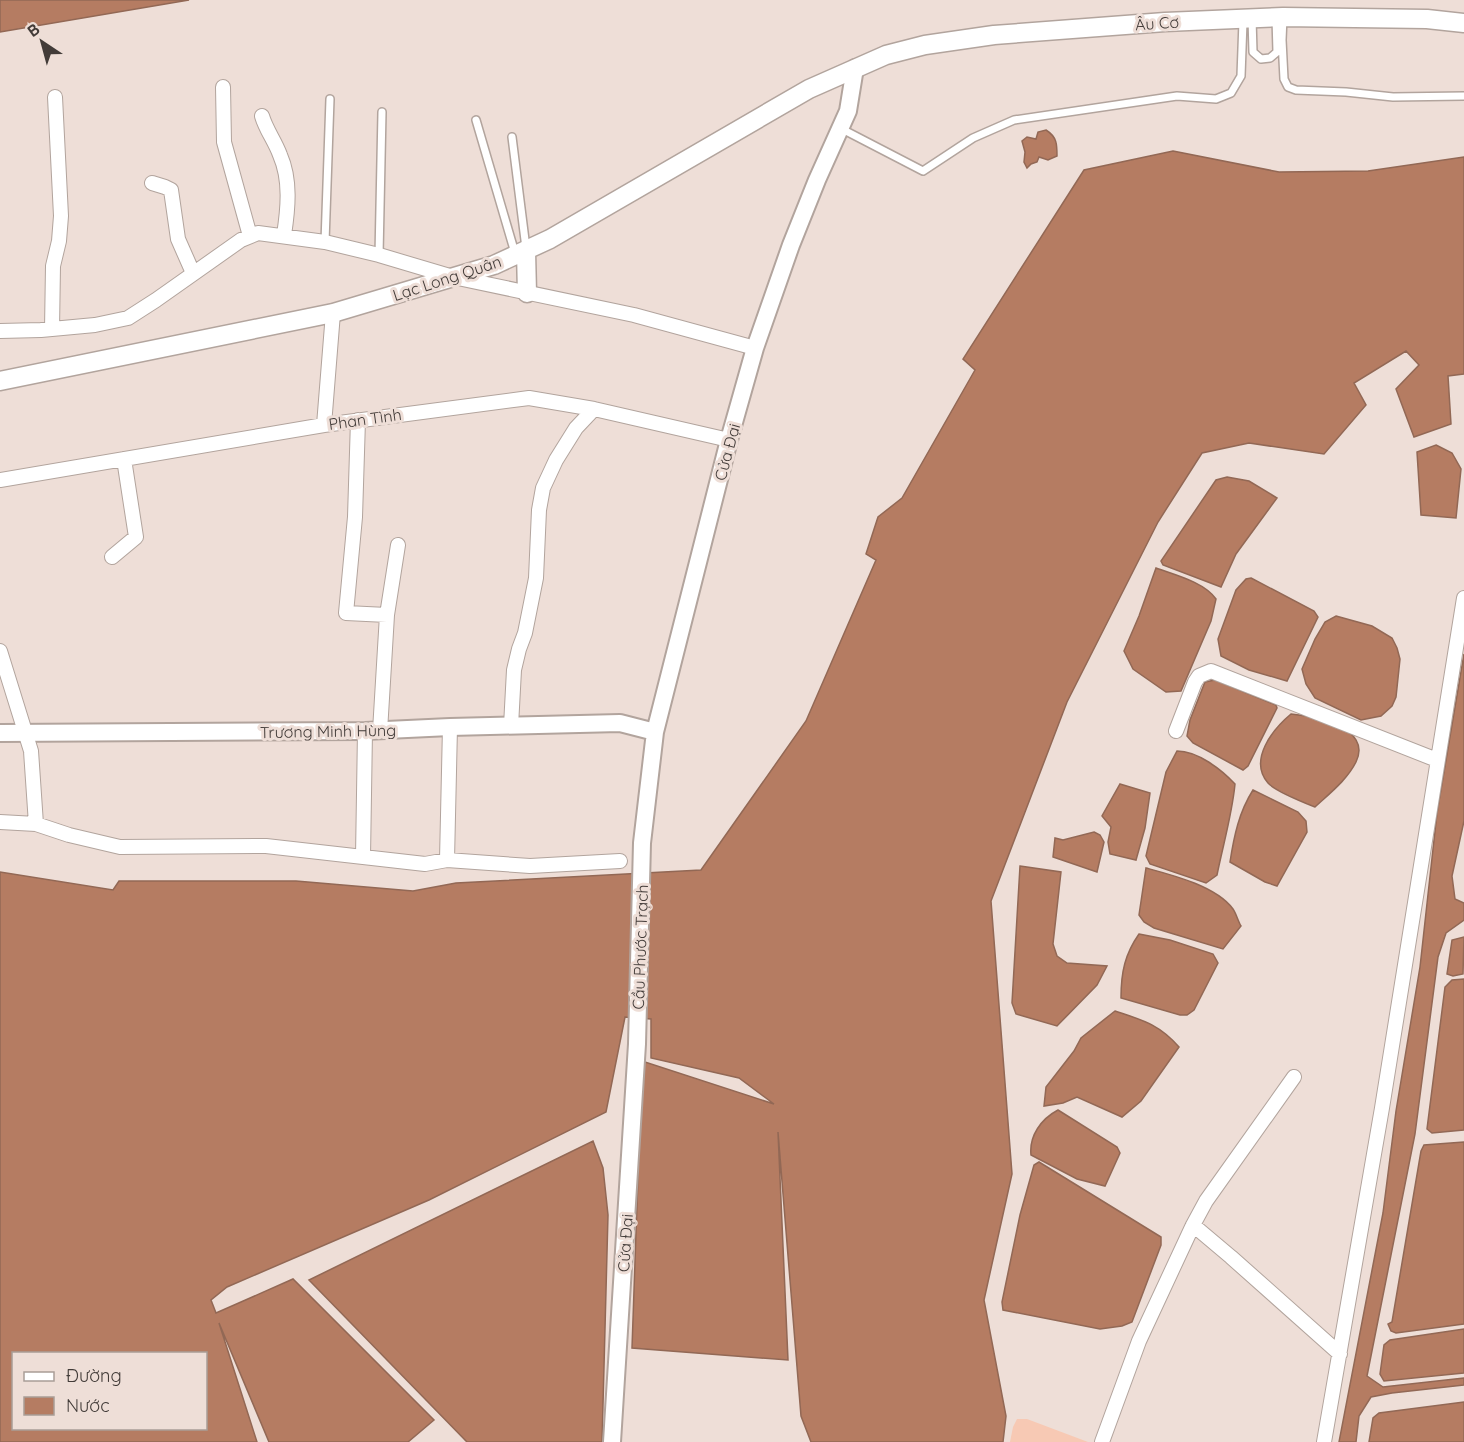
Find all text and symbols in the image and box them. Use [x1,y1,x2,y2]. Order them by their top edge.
street label: Âu Cơ [1134,11,1180,35]
north arrow [12,12,72,72]
text: B [23,19,43,41]
street label: Lạc Long Quân [390,251,504,305]
street label: Phan Tình [327,404,403,434]
street label: Cửa Đại [710,421,744,483]
street label: Trương Minh Hùng [260,720,396,742]
street label: Cầu Phước Trạch [628,884,652,1010]
street label: Cửa Đại [613,1213,637,1273]
legend [12,1352,207,1430]
text: Đường [66,1364,122,1387]
text: Nước [66,1394,110,1417]

